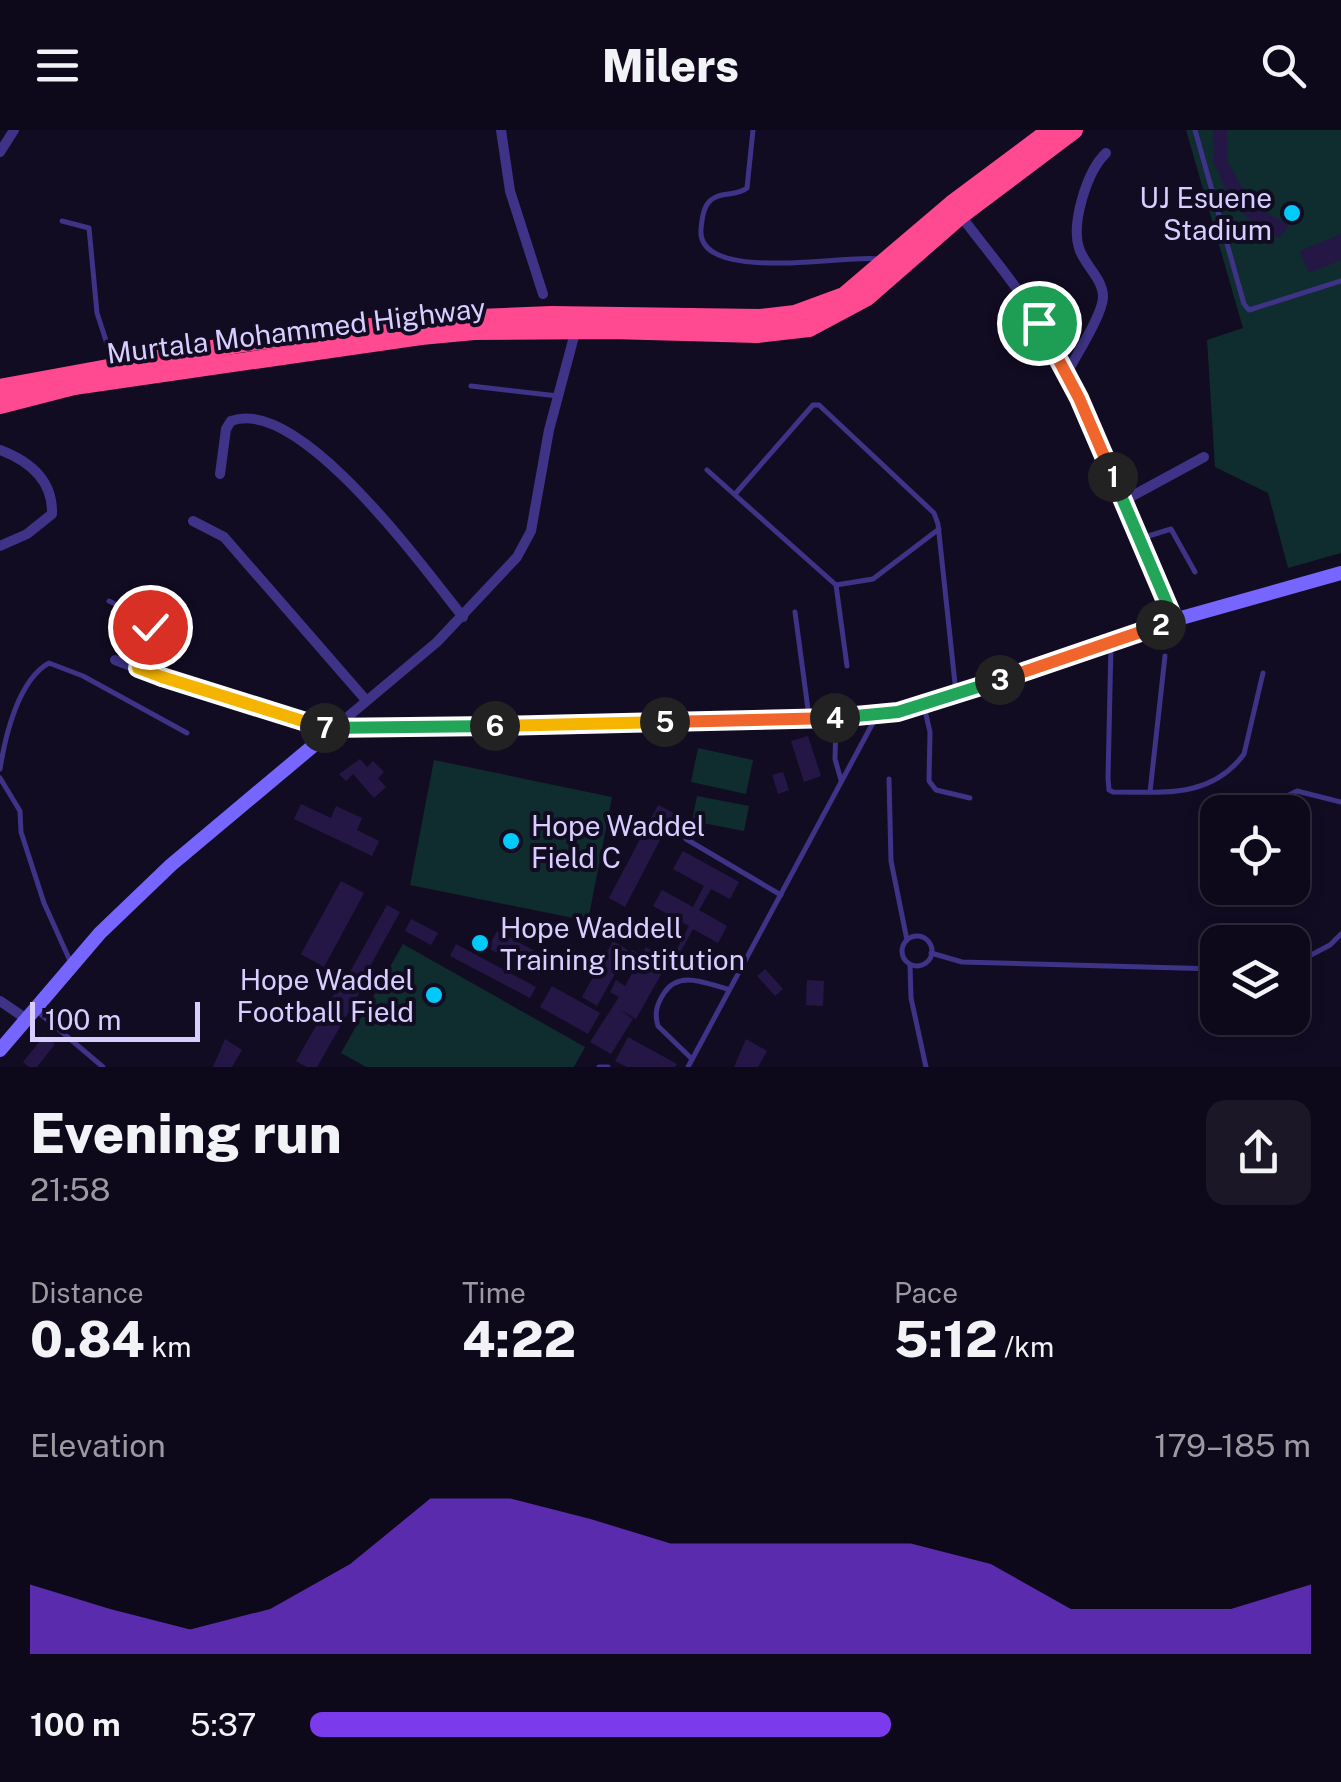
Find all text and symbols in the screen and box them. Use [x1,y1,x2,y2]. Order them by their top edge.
icon: menu [30,38,85,93]
icon: search [1256,38,1311,93]
text: Milers [602,39,739,92]
place label: UJ Esuene Stadium [1139,181,1272,246]
marker: UJ Esuene Stadium [1281,202,1303,224]
pin [997,281,1082,366]
street label: Murtala Mohammed Highway [105,290,487,370]
icon: arrive [1012,296,1067,351]
pin: 1 [1088,452,1138,502]
text: 1 [1107,460,1119,493]
pin [108,585,193,670]
icon: check [123,600,178,655]
pin: 2 [1136,600,1186,650]
text: 2 [1152,608,1170,641]
pin: 3 [975,655,1025,705]
text: 3 [991,663,1009,696]
pin: 4 [810,693,860,743]
pin: 5 [640,697,690,747]
pin: 6 [470,701,520,751]
text: 4 [826,701,844,734]
pin: 7 [300,703,350,753]
text: 5 [656,705,674,738]
text: 6 [486,709,504,742]
text: 7 [316,711,334,744]
map controls [1200,795,1310,1035]
button: locate [1200,795,1310,905]
place label: Hope Waddel Field C [531,809,705,874]
marker: Hope Waddel Field C [500,830,522,852]
place label: Hope Waddell Training Institution [500,911,745,976]
button: layers [1200,925,1310,1035]
marker: Hope Waddell Training Institution [469,932,491,954]
place label: Hope Waddel Football Field [237,963,414,1028]
marker: Hope Waddel Football Field [423,984,445,1006]
scale bar [30,997,200,1041]
text: 100 m [45,1003,122,1036]
button: share [1206,1100,1311,1205]
text: Evening run [30,1101,342,1165]
text: 21:58 [30,1171,111,1208]
text: Distance [30,1276,144,1309]
text: Time [462,1276,526,1309]
text: Pace [894,1276,958,1309]
text: 0.84 [30,1309,145,1368]
text: 4:22 [462,1309,576,1368]
text: 5:12 [894,1309,998,1368]
text: km [145,1330,192,1363]
text: /km [998,1330,1054,1363]
text: Elevation [30,1427,166,1464]
text: 179–185 m [1154,1427,1311,1464]
text: 100 m [30,1706,121,1743]
text: 5:37 [190,1706,257,1743]

